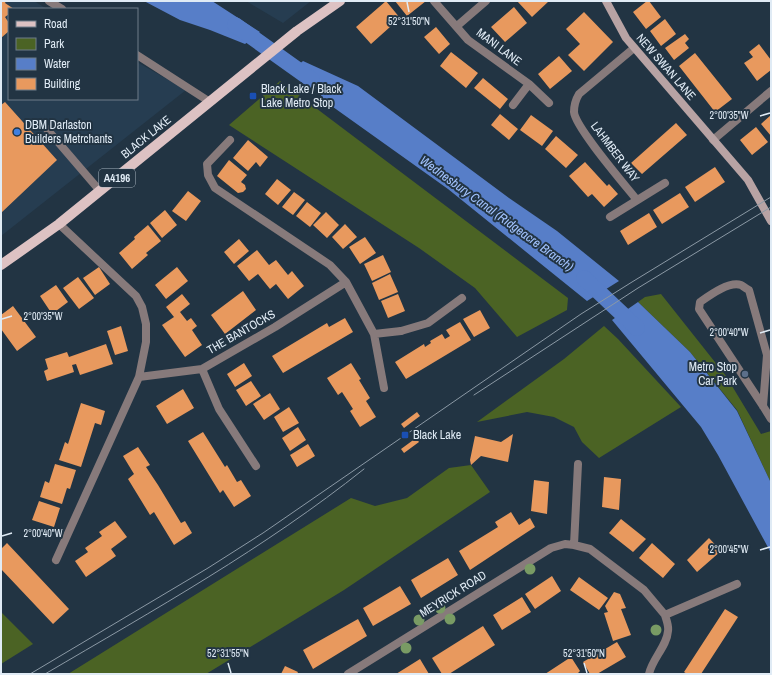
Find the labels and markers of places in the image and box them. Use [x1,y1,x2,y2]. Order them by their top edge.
place label: Black Lake / Black Lake Metro Stop [261,81,341,111]
marker: Black Lake / Black Lake Metro Stop [248,91,258,101]
place label: DBM Darlaston Builders Metrchants [25,117,113,147]
marker: DBM Darlaston Builders Metrchants [12,127,22,137]
place label: Metro Stop Car Park [689,359,737,389]
marker: Metro Stop Car Park [740,369,750,379]
place label: Black Lake [413,427,461,443]
marker: Black Lake [400,430,410,440]

